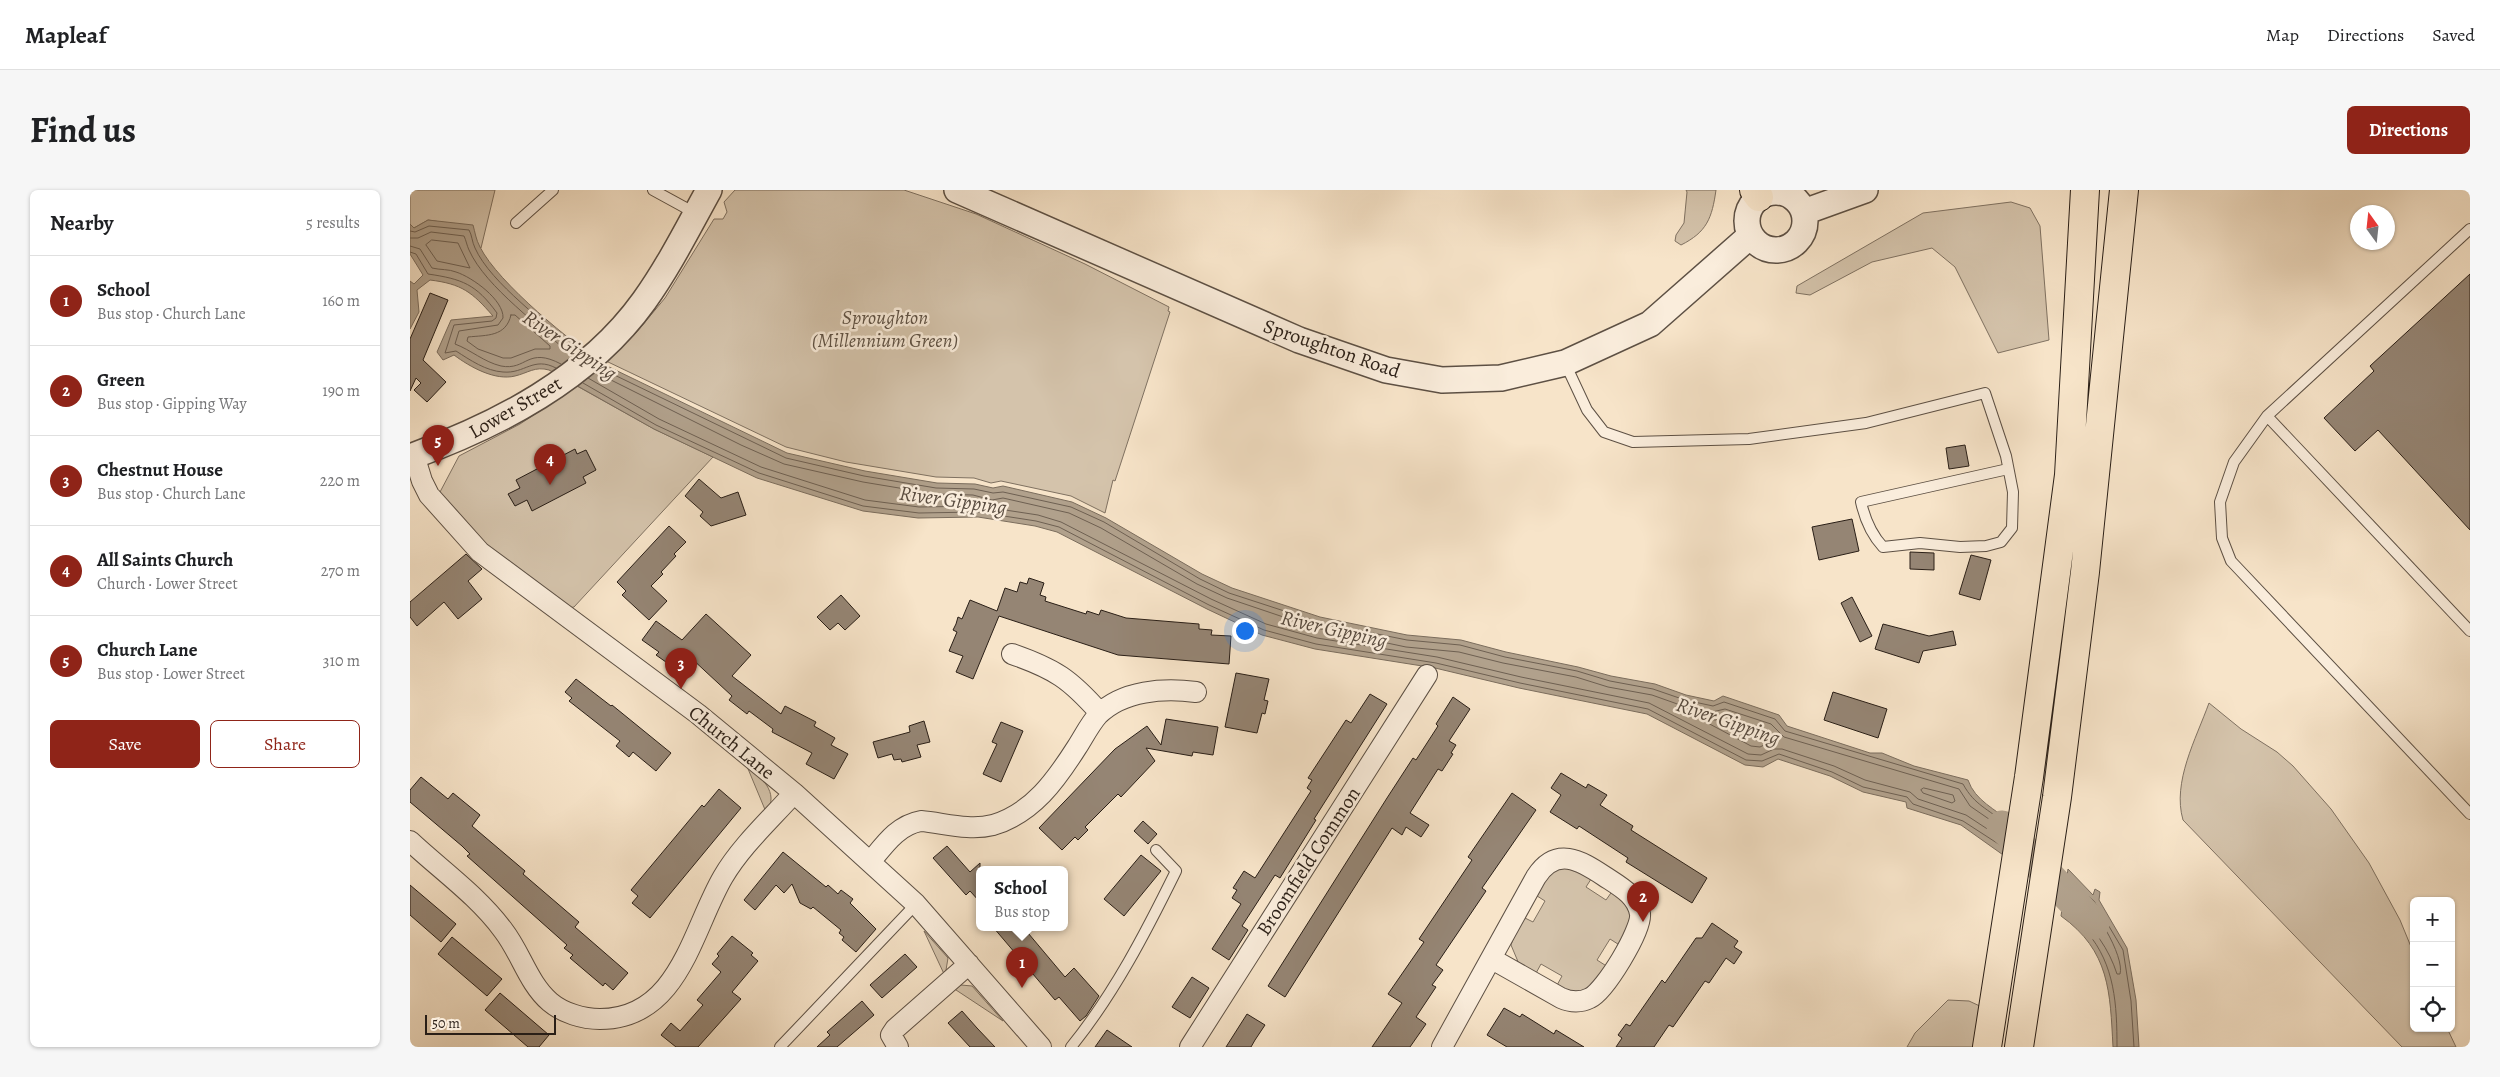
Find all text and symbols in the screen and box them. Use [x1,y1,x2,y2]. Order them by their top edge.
text: Mapleaf [25,19,107,51]
text: Map [2266,23,2299,47]
text: Directions [2327,23,2404,47]
text: Saved [2432,23,2475,47]
text: Find us [30,106,136,154]
button: Directions [2347,106,2470,154]
north arrow [2350,205,2395,250]
text: Nearby [50,209,113,237]
text: 5 results [306,212,360,234]
text: School [97,277,150,303]
text: 1 [63,290,69,312]
text: 160 m [322,290,360,312]
text: Bus stop · Church Lane [97,303,246,325]
water label: River Gipping [517,303,623,387]
park label: Sproughton (Millennium Green) [812,304,958,354]
street label: Sproughton Road [1260,312,1404,385]
text: Green [97,367,145,393]
street label: Lower Street [464,370,567,445]
text: 2 [62,380,70,402]
text: 190 m [322,380,360,402]
text: Bus stop · Gipping Way [97,393,247,415]
pin: 5 [422,425,454,466]
pin: 4 [534,444,566,485]
text: Chestnut House [97,457,223,483]
text: 3 [63,470,69,492]
text: 220 m [320,470,360,492]
water label: River Gipping [898,479,1009,521]
text: Bus stop · Church Lane [97,483,246,505]
text: All Saints Church [97,547,233,573]
text: 4 [62,560,70,582]
text: 270 m [321,560,360,582]
text: Church · Lower Street [97,573,238,595]
water label: River Gipping [1278,603,1390,655]
your location [1232,618,1258,644]
text: Church Lane [97,637,198,663]
pin: 3 [665,648,697,689]
text: 5 [63,650,69,672]
text: 310 m [323,650,360,672]
text: Bus stop · Lower Street [97,663,245,685]
water label: River Gipping [1672,690,1784,752]
street label: Church Lane [683,699,781,786]
button: Save [50,720,200,768]
button: Share [210,720,360,768]
street label: Broomfield Common [1250,782,1367,941]
popup [976,866,1068,931]
text: School [994,875,1047,901]
pin: 2 [1627,881,1659,922]
map controls [2410,897,2455,1032]
button: + [2410,897,2455,942]
text: Bus stop [994,901,1050,923]
button: − [2410,942,2455,987]
pin: 1 [1006,947,1038,988]
button: locate [2410,987,2455,1032]
scale bar [425,1012,556,1035]
text: 50 m [432,1014,460,1033]

